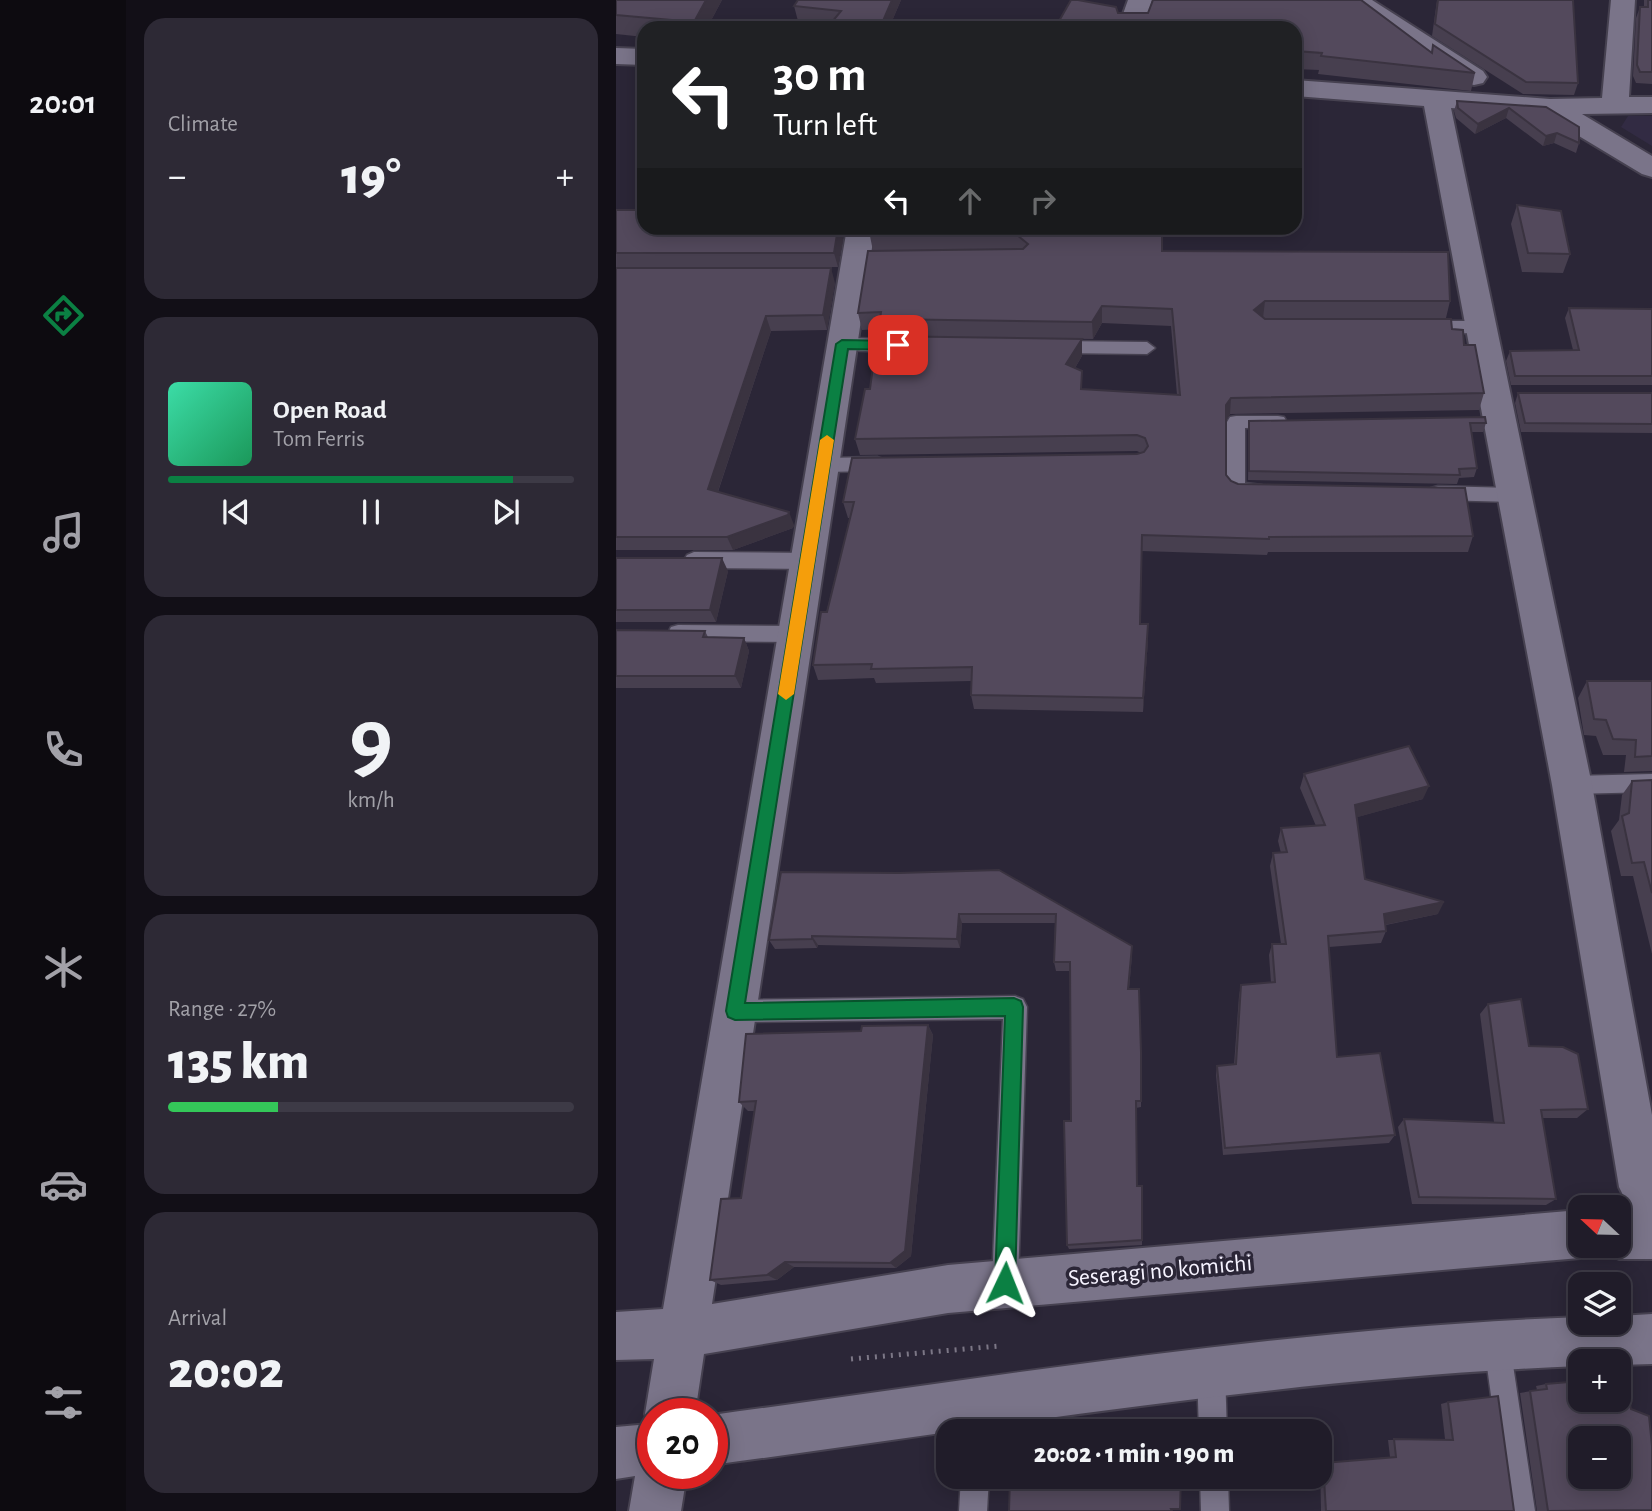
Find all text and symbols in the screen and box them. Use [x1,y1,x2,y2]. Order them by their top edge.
icon: left [658,49,749,140]
text: 30 m [773,51,867,100]
text: 20:01 [29,87,97,119]
text: Turn left [773,109,877,141]
text: Climate [168,113,238,136]
text: 19° [341,151,401,203]
text: − [168,158,186,196]
text: + [556,158,574,196]
icon: left [878,182,916,220]
icon: ahead [951,182,989,220]
icon: right [1024,182,1062,220]
icon: directions [39,291,88,340]
pin [868,315,928,375]
icon: arrive [879,326,917,364]
text: Open Road [273,397,387,423]
text: Tom Ferris [273,428,365,451]
icon: previous [217,493,255,531]
icon: pause [352,493,390,531]
icon: next [487,493,525,531]
icon: music [39,508,88,557]
text: 9 [349,696,393,787]
icon: phone [39,725,88,774]
text: km/h [347,789,395,812]
icon: climate [39,943,88,992]
text: Range · 27% [168,998,276,1021]
text: 135 km [168,1036,309,1088]
icon: car [39,1160,88,1209]
north arrow [1568,1195,1631,1258]
map controls [1568,1195,1631,1489]
position arrow [968,1246,1042,1320]
street label: Seseragi no komichi [1067,1251,1253,1291]
button: layers [1568,1272,1631,1335]
text: Arrival [168,1307,227,1330]
text: 20:02 [168,1345,284,1397]
button: + [1568,1349,1631,1412]
icon: filters [39,1378,88,1427]
speed limit sign: 20 [637,1398,728,1489]
button: − [1568,1426,1631,1489]
text: 20:02 · 1 min · 190 m [1034,1441,1234,1467]

